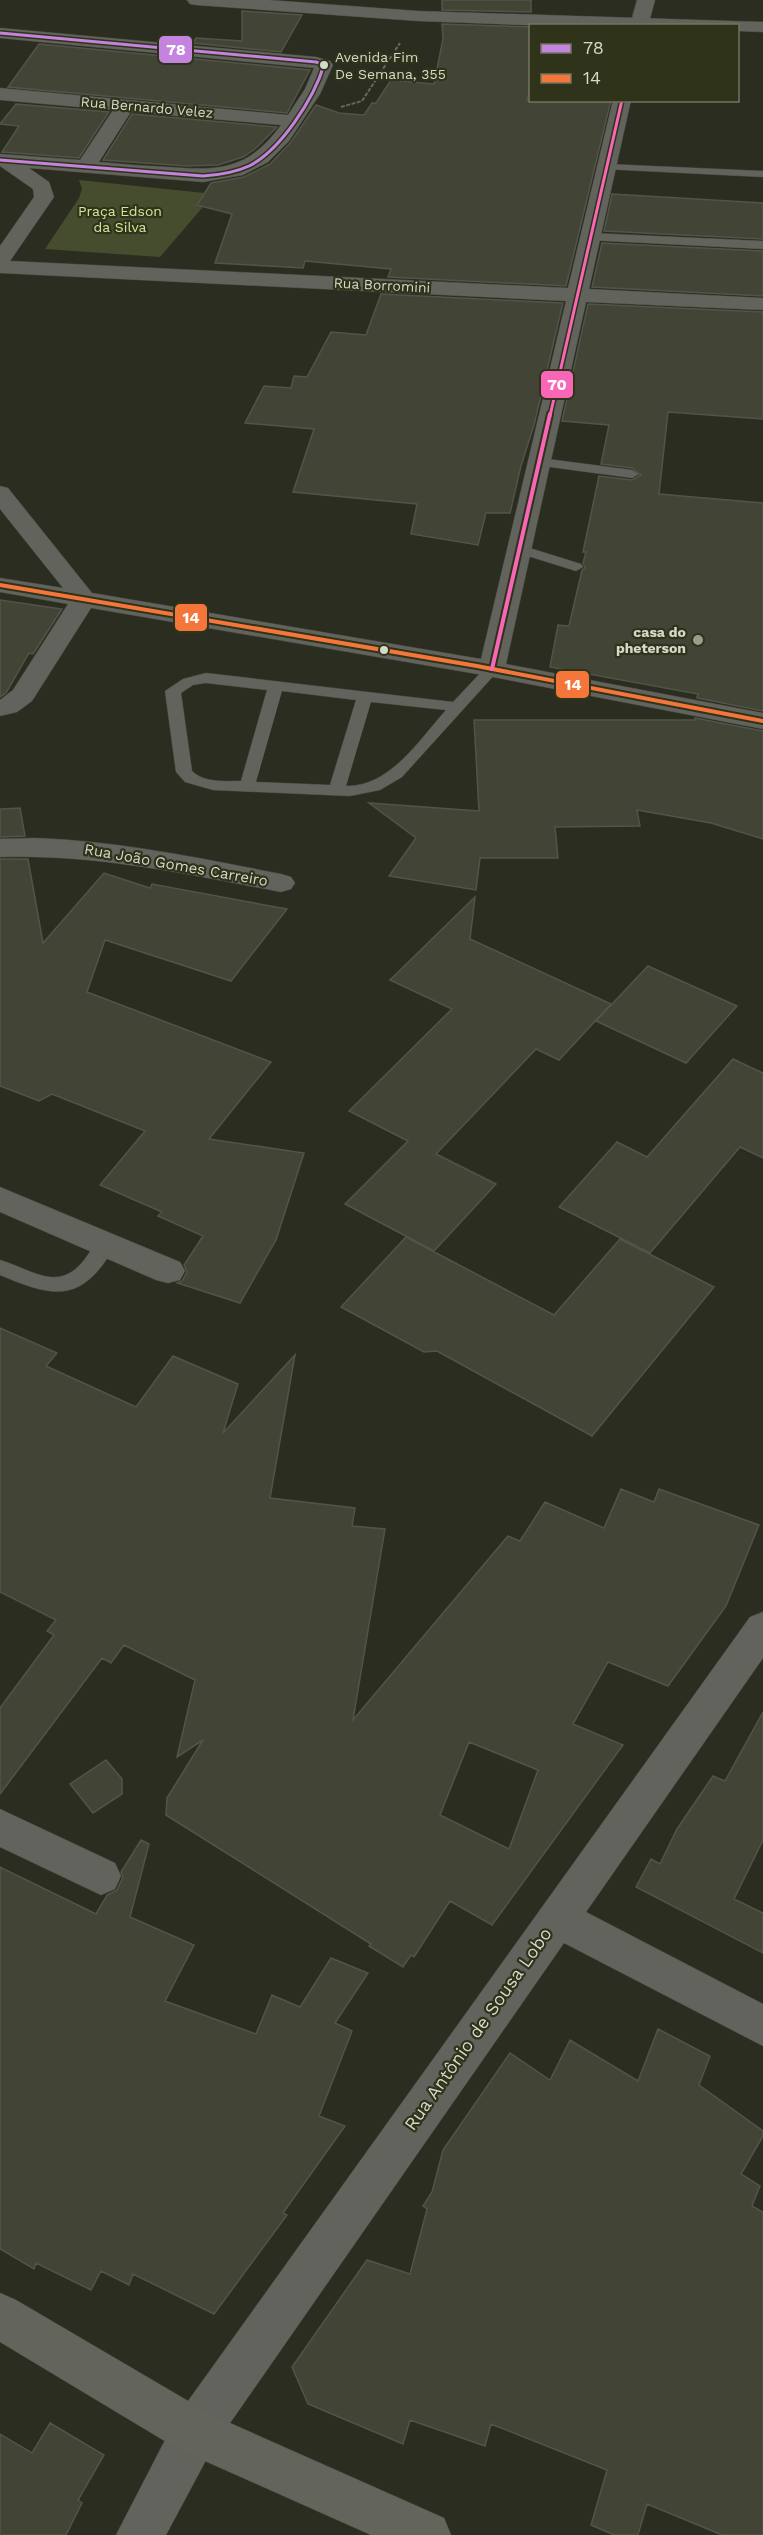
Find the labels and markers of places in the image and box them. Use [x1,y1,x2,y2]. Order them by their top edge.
place label: Avenida Fim De Semana, 355 [335,49,446,82]
marker: Avenida Fim De Semana, 355 [318,59,330,71]
place label: casa do pheterson [616,624,686,656]
marker: casa do pheterson [691,633,705,647]
unlabelled marker [378,644,390,656]

